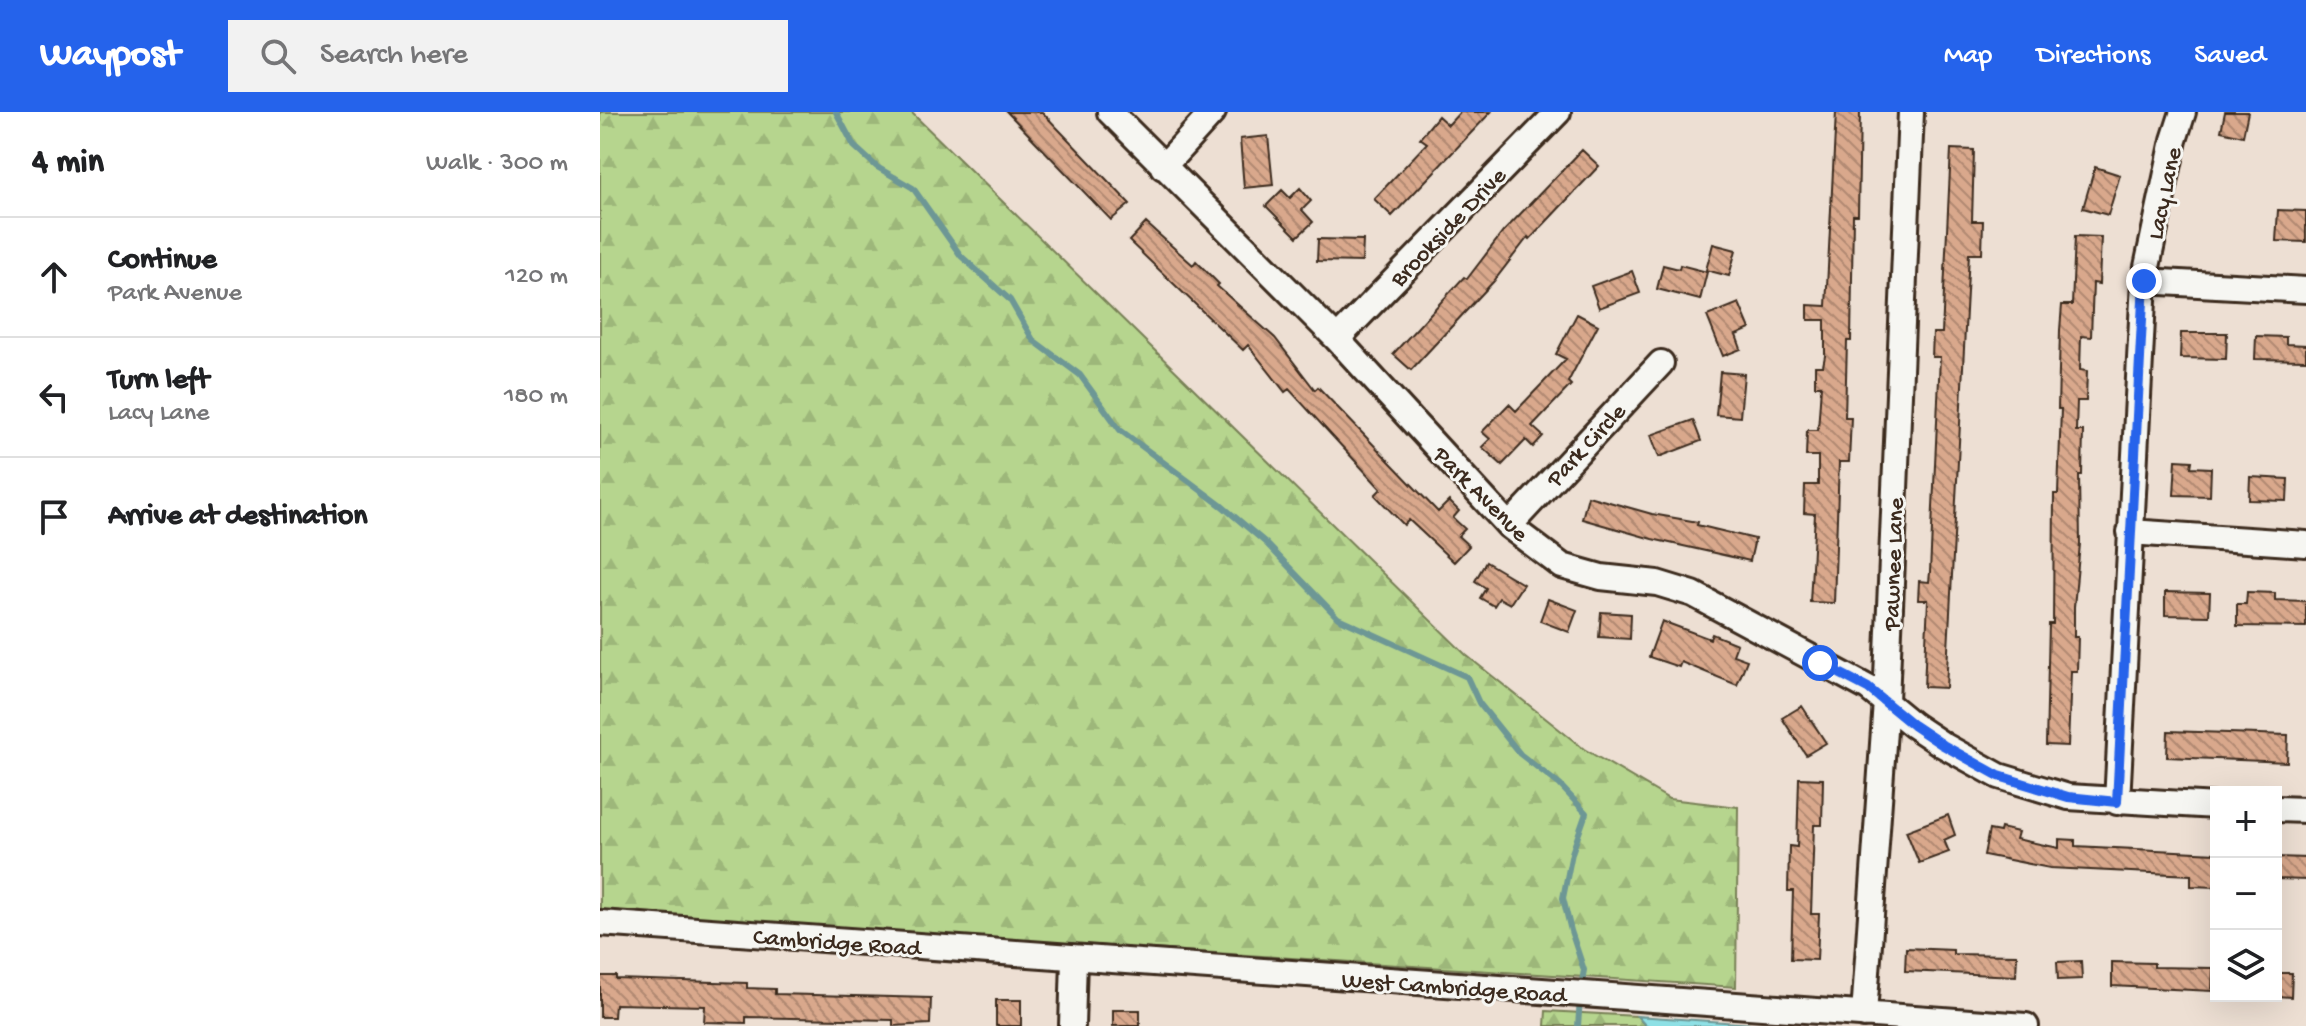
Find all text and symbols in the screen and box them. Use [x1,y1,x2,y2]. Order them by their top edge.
search box [228,20,788,92]
text: Waypost [40,34,180,78]
icon: search [256,34,300,78]
text: Search here [320,39,468,74]
text: Map [1944,40,1992,73]
text: Directions [2036,40,2150,73]
text: Saved [2194,40,2266,73]
text: 4 min [32,144,104,184]
street label: Lacy Lane [2143,144,2190,243]
text: Walk · 300 m [426,149,568,180]
street label: Brookside Drive [1385,162,1514,295]
text: Continue [108,244,217,279]
icon: ahead [32,255,76,299]
text: 120 m [505,262,568,293]
route end [2126,263,2162,299]
text: Park Avenue [108,279,242,310]
text: Turn left [108,364,209,399]
icon: left [32,375,76,419]
text: 180 m [504,382,568,413]
street label: Park Circle [1541,398,1634,495]
text: Lacy Lane [108,399,209,430]
street label: Park Avenue [1425,441,1534,550]
icon: arrive [32,495,76,539]
street label: Pawnee Lane [1879,497,1912,632]
text: Arrive at destination [108,500,368,535]
route start [1802,645,1838,681]
map controls [2210,786,2282,1002]
button: + [2210,786,2282,858]
button: − [2210,858,2282,930]
street label: Cambridge Road [752,924,923,965]
button: layers [2210,930,2282,1002]
street label: West Cambridge Road [1340,967,1569,1012]

